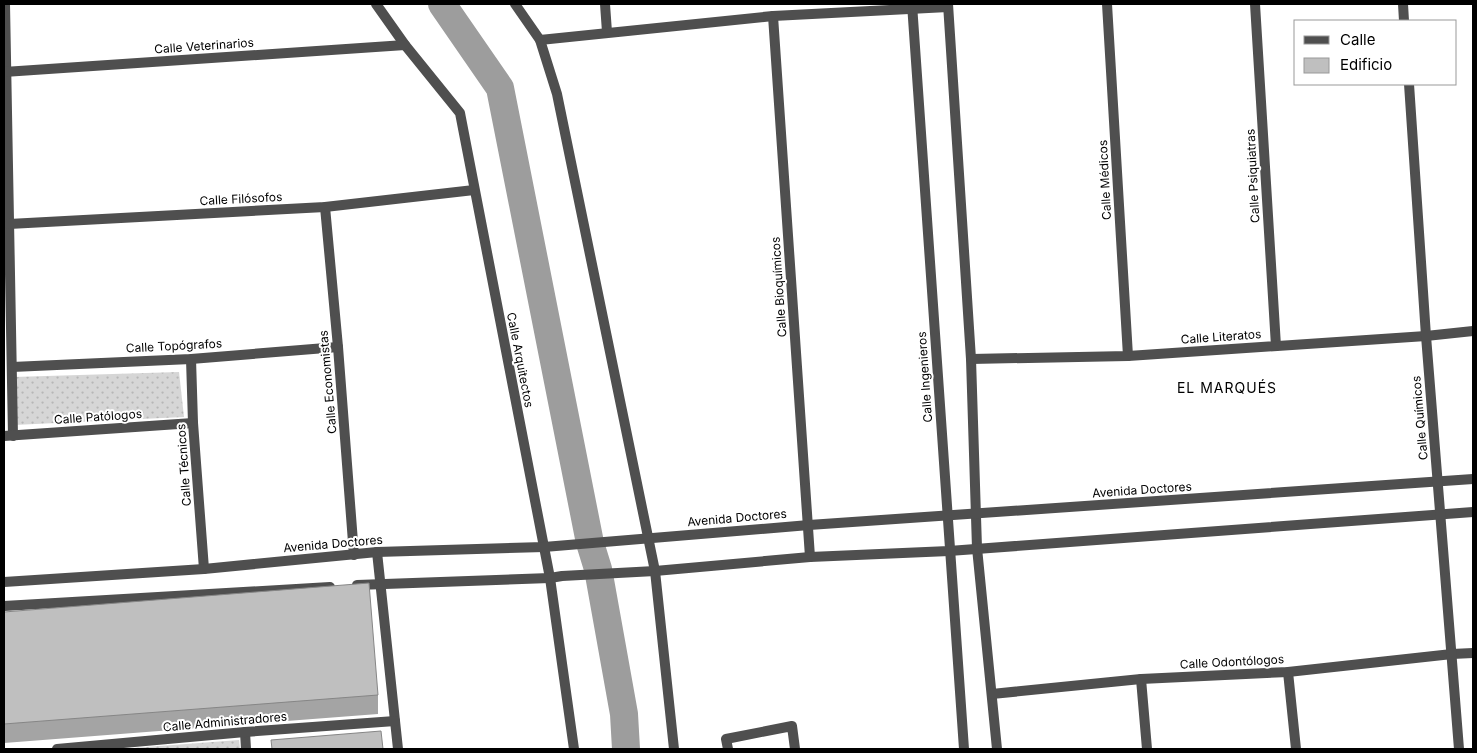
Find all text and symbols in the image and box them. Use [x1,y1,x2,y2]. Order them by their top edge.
legend [1294,20,1457,85]
text: Calle [1340,30,1375,49]
street label: Calle Veterinarios [154,35,254,56]
text: Edificio [1340,55,1392,74]
street label: Calle Psiquiatras [1243,129,1262,223]
street label: Calle Médicos [1095,140,1114,220]
street label: Calle Filósofos [199,189,283,208]
street label: Calle Bioquímicos [768,236,789,338]
street label: Calle Arquitectos [504,311,537,409]
street label: Calle Literatos [1180,326,1262,347]
street label: Calle Economistas [315,330,340,435]
street label: Calle Ingenieros [914,331,935,423]
street label: Calle Topógrafos [125,335,223,356]
street label: Calle Químicos [1408,375,1431,461]
district label: EL MARQUÉS [1177,379,1277,396]
street label: Calle Patólogos [54,406,142,427]
street label: Calle Técnicos [173,423,194,507]
street label: Avenida Doctores [1092,479,1192,500]
street label: Avenida Doctores [687,506,787,529]
street label: Avenida Doctores [283,532,383,555]
street label: Calle Odontólogos [1179,651,1285,672]
street label: Calle Administradores [162,709,288,734]

